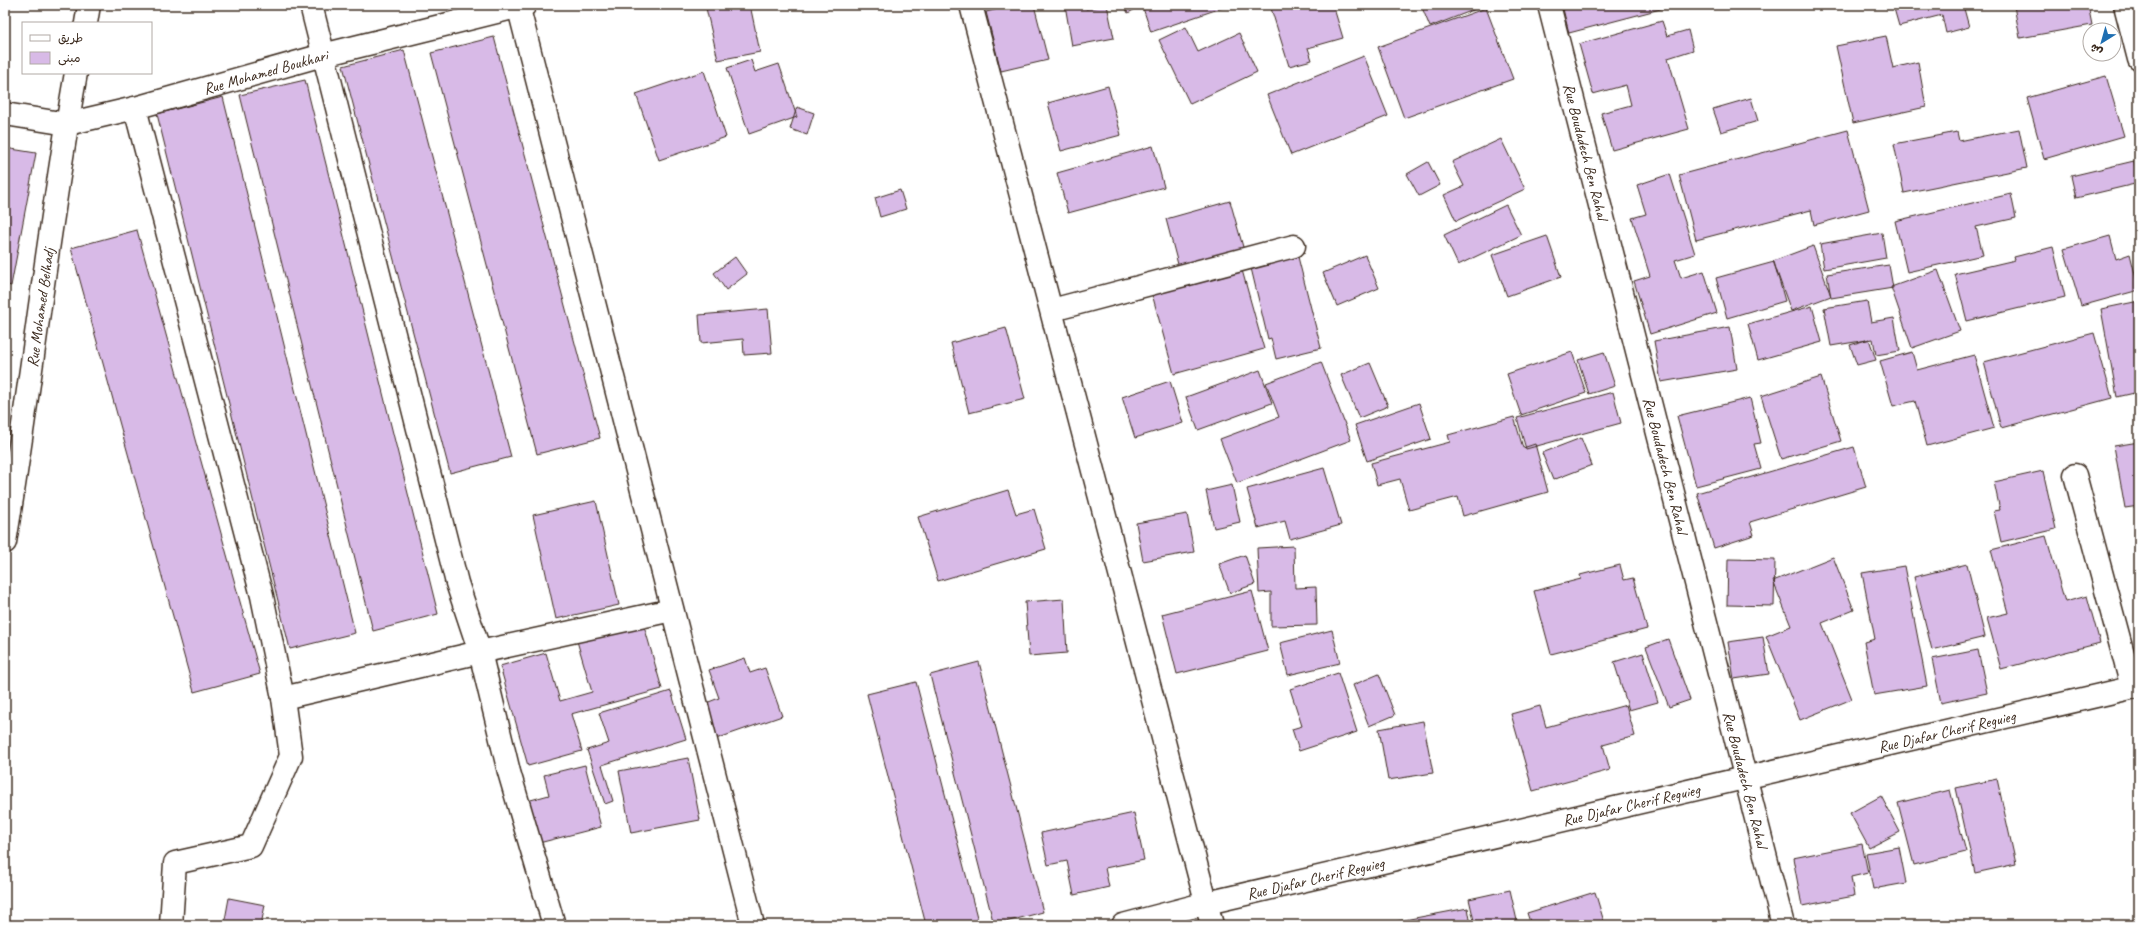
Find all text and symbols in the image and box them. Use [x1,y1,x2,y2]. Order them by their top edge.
legend [22,22,152,74]
north arrow [2082,22,2122,62]
text: طريق [58,30,83,46]
text: ش [2087,41,2105,59]
street label: Rue Mohamed Boukhari [201,45,332,99]
text: مبنى [58,50,81,66]
street label: Rue Boudadech Ben Rahal [1558,81,1613,225]
street label: Rue Mohamed Belhadj [22,245,59,369]
street label: Rue Boudadech Ben Rahal [1638,395,1693,539]
street label: Rue Djafar Cherif Reguieg [1876,706,2018,757]
street label: Rue Boudadech Ben Rahal [1718,709,1773,853]
street label: Rue Djafar Cherif Reguieg [1561,779,1703,831]
street label: Rue Djafar Cherif Reguieg [1245,853,1387,904]

